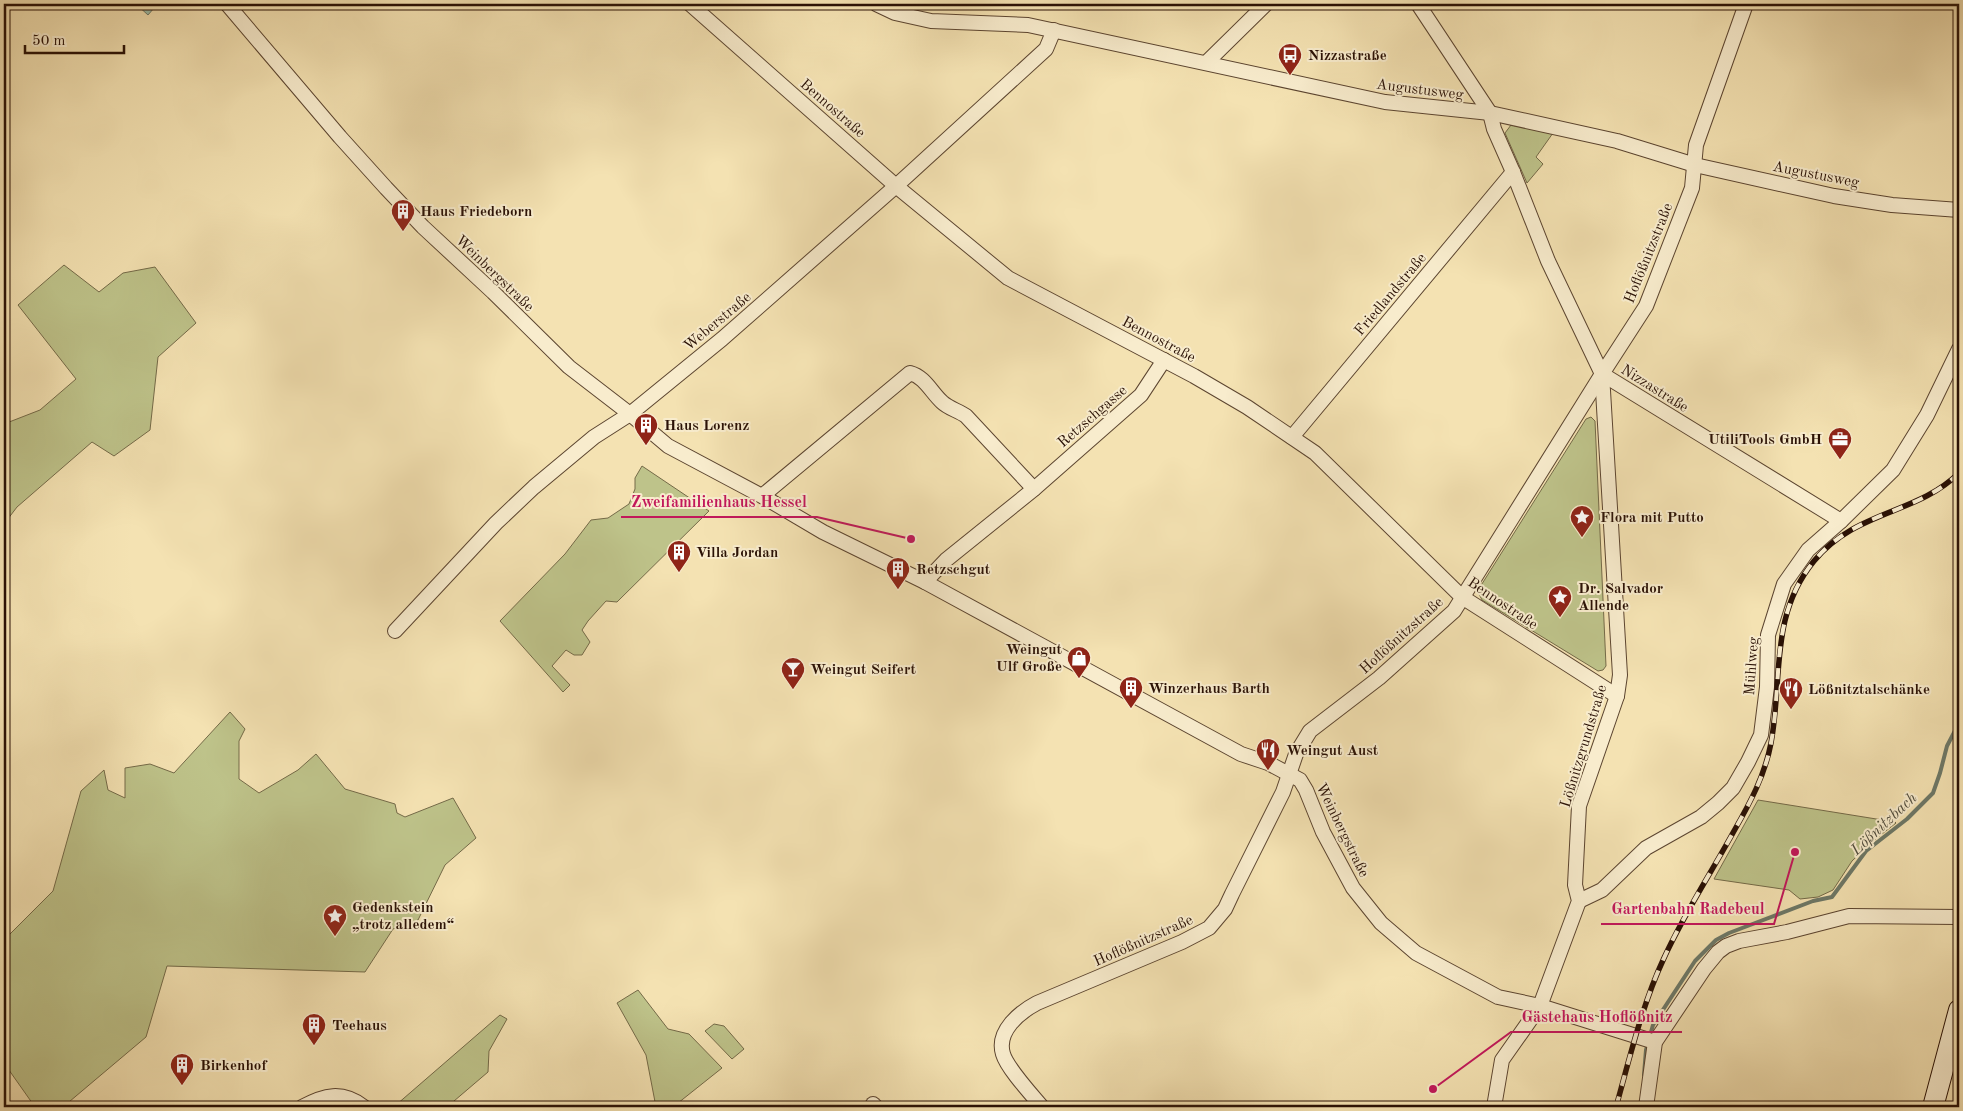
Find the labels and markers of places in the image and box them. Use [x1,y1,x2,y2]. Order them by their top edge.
bus stop icon: Nizzastraße [1277,42,1303,76]
place label: Nizzastraße [1308,49,1387,64]
building icon: Haus Friedeborn [390,198,416,232]
place label: Haus Friedeborn [420,205,532,220]
building icon: Haus Lorenz [633,412,659,446]
place label: Haus Lorenz [664,419,749,434]
office icon: UtiliTools GmbH [1827,426,1853,460]
place label: UtiliTools GmbH [1708,433,1822,448]
callout: Zweifamilienhaus Hessel [621,486,817,517]
place icon: Flora mit Putto [1569,504,1595,538]
place label: Flora mit Putto [1600,511,1704,526]
building icon: Villa Jordan [666,539,692,573]
place label: Villa Jordan [696,546,778,561]
building icon: Retzschgut [885,556,911,590]
place label: Retzschgut [916,563,991,578]
place label: Dr. Salvador Allende [1578,582,1664,614]
place icon: Dr. Salvador Allende [1547,584,1573,618]
place label: Weingut Ulf Große [996,643,1063,675]
shop icon: Weingut Ulf Große [1066,645,1092,679]
bar icon: Weingut Seifert [780,656,806,690]
place label: Weingut Seifert [810,663,916,678]
building icon: Winzerhaus Barth [1118,675,1144,709]
restaurant icon: Lößnitztalschänke [1778,676,1804,710]
place label: Winzerhaus Barth [1148,682,1270,697]
place label: Lößnitztalschänke [1808,683,1930,698]
restaurant icon: Weingut Aust [1255,737,1281,771]
place label: Weingut Aust [1286,744,1379,759]
callout: Gartenbahn Radebeul [1601,893,1774,924]
place label: Gedenkstein „trotz alledem“ [352,901,454,933]
place icon: Gedenkstein „trotz alledem“ [322,903,348,937]
callout: Gästehaus Hoflößnitz [1511,1001,1682,1032]
building icon: Teehaus [301,1012,327,1046]
place label: Teehaus [332,1019,387,1034]
building icon: Birkenhof [169,1052,195,1086]
place label: Birkenhof [200,1059,268,1074]

